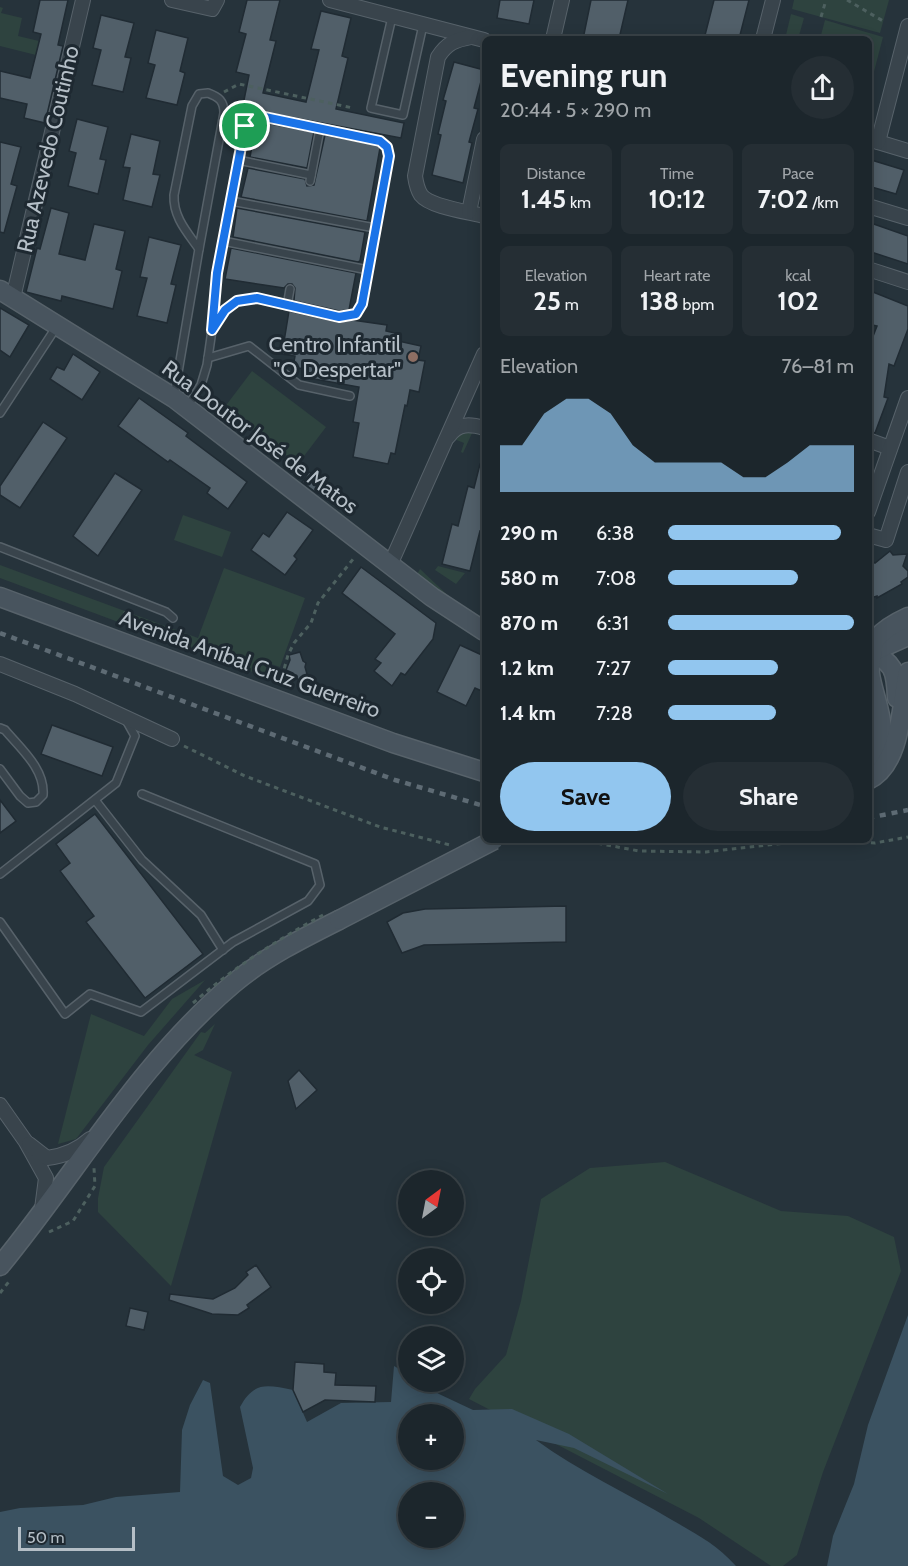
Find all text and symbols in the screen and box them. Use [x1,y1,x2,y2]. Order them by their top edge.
street label: Rua Azevedo Coutinho [11,43,85,255]
text: Evening run [500,55,667,95]
button: share [791,56,854,119]
text: 20:44 · 5 × 290 m [500,98,651,122]
pin [219,100,270,151]
icon: arrive [228,109,261,142]
text: Distance [527,164,585,183]
text: Time [660,164,694,183]
text: Pace [782,164,814,183]
text: 1.45 [521,183,566,215]
text: 10:12 [648,183,706,215]
text: 7:02 [757,183,809,215]
text: km [566,193,591,212]
text: /km [809,193,839,212]
text: Elevation [525,266,587,285]
text: Heart rate [644,266,710,285]
text: kcal [785,266,811,285]
text: 25 [533,285,561,317]
text: 138 [640,285,679,317]
text: 102 [777,285,819,317]
text: m [561,295,579,314]
text: bpm [679,295,714,314]
place label: Centro Infantil "O Despertar" [269,331,402,383]
marker: Centro Infantil "O Despertar" [406,350,420,364]
street label: Rua Doutor José de Matos [157,354,363,520]
text: Elevation [500,354,578,378]
text: 76–81 m [782,354,854,378]
text: 290 m [500,521,558,545]
text: 6:38 [596,521,634,545]
text: 580 m [500,566,559,590]
text: 7:08 [596,566,636,590]
street label: Avenida Aníbal Cruz Guerreiro [116,604,384,724]
text: 870 m [500,611,558,635]
text: 6:31 [596,611,629,635]
text: 1.2 km [500,656,554,680]
text: 7:27 [596,656,631,680]
text: 1.4 km [500,701,556,725]
text: 7:28 [596,701,633,725]
button: Save [500,762,671,831]
button: Share [683,762,854,831]
north arrow [398,1170,464,1236]
map controls [398,1170,464,1548]
button: locate [398,1248,464,1314]
button: layers [398,1326,464,1392]
button: + [398,1404,464,1470]
button: − [398,1482,464,1548]
scale bar [18,1524,135,1552]
text: 50 m [27,1528,64,1547]

